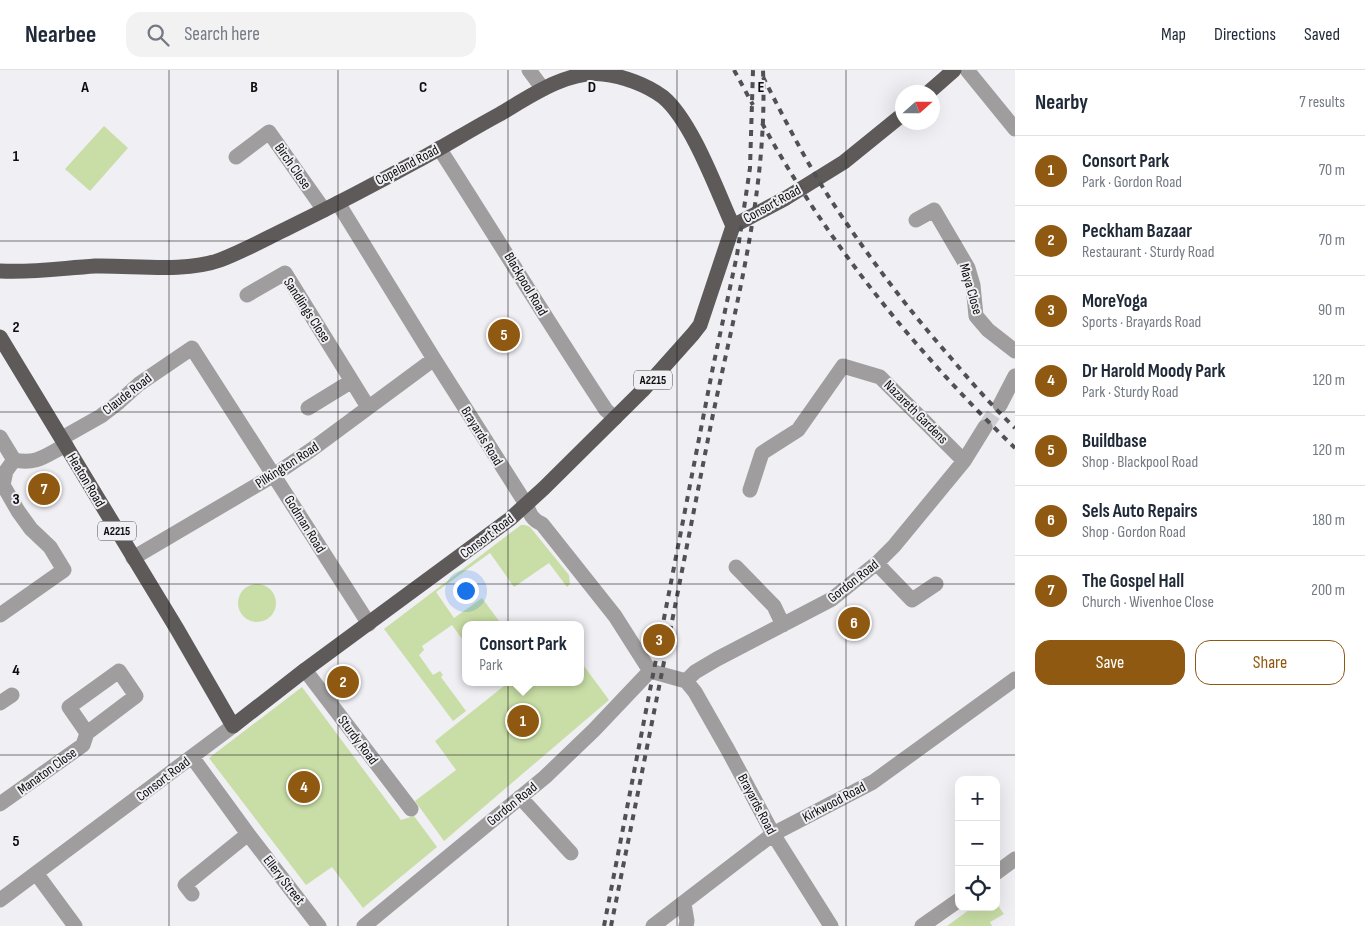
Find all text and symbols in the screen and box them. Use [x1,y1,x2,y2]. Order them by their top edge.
search box [126,12,476,57]
text: Nearbee [25,20,96,49]
icon: search [144,21,172,49]
text: Search here [184,23,260,46]
text: Map [1161,24,1186,45]
text: Directions [1214,24,1276,45]
text: Saved [1304,24,1340,45]
text: A [80,78,89,97]
text: B [250,78,258,97]
text: C [419,78,427,97]
text: D [588,78,596,97]
text: E [758,78,765,97]
north arrow [895,85,940,130]
text: Nearby [1035,90,1088,115]
text: 7 results [1299,93,1345,112]
street label: Birch Close [271,140,315,192]
street label: Copeland Road [372,141,442,189]
text: 1 [13,147,20,166]
text: Consort Park [1082,150,1169,173]
text: 1 [1048,161,1054,180]
text: 70 m [1319,161,1345,180]
text: Park · Gordon Road [1082,173,1182,192]
street label: Consort Road [740,181,804,227]
text: Peckham Bazaar [1082,220,1192,243]
text: 2 [1047,231,1055,250]
text: 70 m [1319,231,1345,250]
text: Restaurant · Sturdy Road [1082,243,1214,262]
street label: Blackpool Road [500,249,552,319]
street label: Maya Close [956,262,986,316]
street label: Sandlings Close [280,275,334,345]
text: MoreYoga [1082,290,1148,313]
text: 3 [1047,301,1055,320]
text: 90 m [1318,301,1345,320]
text: Sports · Brayards Road [1082,313,1201,332]
pin: 5 [488,316,520,354]
text: 2 [12,318,20,337]
text: Dr Harold Moody Park [1082,360,1225,383]
street label: Claude Road [99,369,155,418]
road number: A2215 [634,370,672,390]
text: 4 [1047,371,1055,390]
text: 120 m [1313,371,1345,390]
street label: Nazareth Gardens [881,377,951,447]
text: Park · Sturdy Road [1082,383,1178,402]
street label: Brayards Road [457,403,507,469]
text: Buildbase [1082,430,1147,453]
street label: Pilkington Road [252,438,322,492]
text: 5 [1047,441,1055,460]
text: 120 m [1313,441,1345,460]
street label: Heaton Road [63,450,109,510]
text: Shop · Blackpool Road [1082,453,1198,472]
pin: 7 [28,470,60,508]
text: 3 [12,490,20,509]
street label: Godman Road [281,492,329,556]
text: Sels Auto Repairs [1082,500,1198,523]
street label: Consort Road [457,510,518,562]
text: 6 [1047,511,1055,530]
text: 180 m [1312,511,1345,530]
road number: A2215 [98,522,136,541]
text: Shop · Gordon Road [1082,523,1186,542]
street label: Gordon Road [824,556,882,606]
text: The Gospel Hall [1082,570,1184,593]
your location [453,578,479,604]
text: 7 [1048,581,1054,600]
text: 200 m [1311,581,1345,600]
text: Church · Wivenhoe Close [1082,593,1214,612]
pin: 6 [838,604,870,642]
popup [462,621,584,686]
pin: 3 [643,621,675,659]
text: Consort Park [479,633,567,656]
button: Save [1035,640,1185,685]
button: Share [1195,640,1345,685]
text: Park [479,656,503,675]
text: 4 [12,661,20,680]
pin: 2 [327,663,359,701]
pin: 1 [507,702,539,740]
street label: Sturdy Road [334,712,382,768]
street label: Manaton Close [14,744,80,798]
street label: Consort Road [133,753,194,805]
pin: 4 [288,768,320,806]
street label: Brayards Road [734,771,780,837]
map controls [955,776,1000,911]
button: + [955,776,1000,821]
street label: Gordon Road [483,778,541,829]
street label: Kirkwood Road [799,778,869,826]
button: − [955,821,1000,866]
text: 5 [12,832,20,851]
street label: Ellery Street [259,852,309,908]
button: locate [955,866,1000,911]

